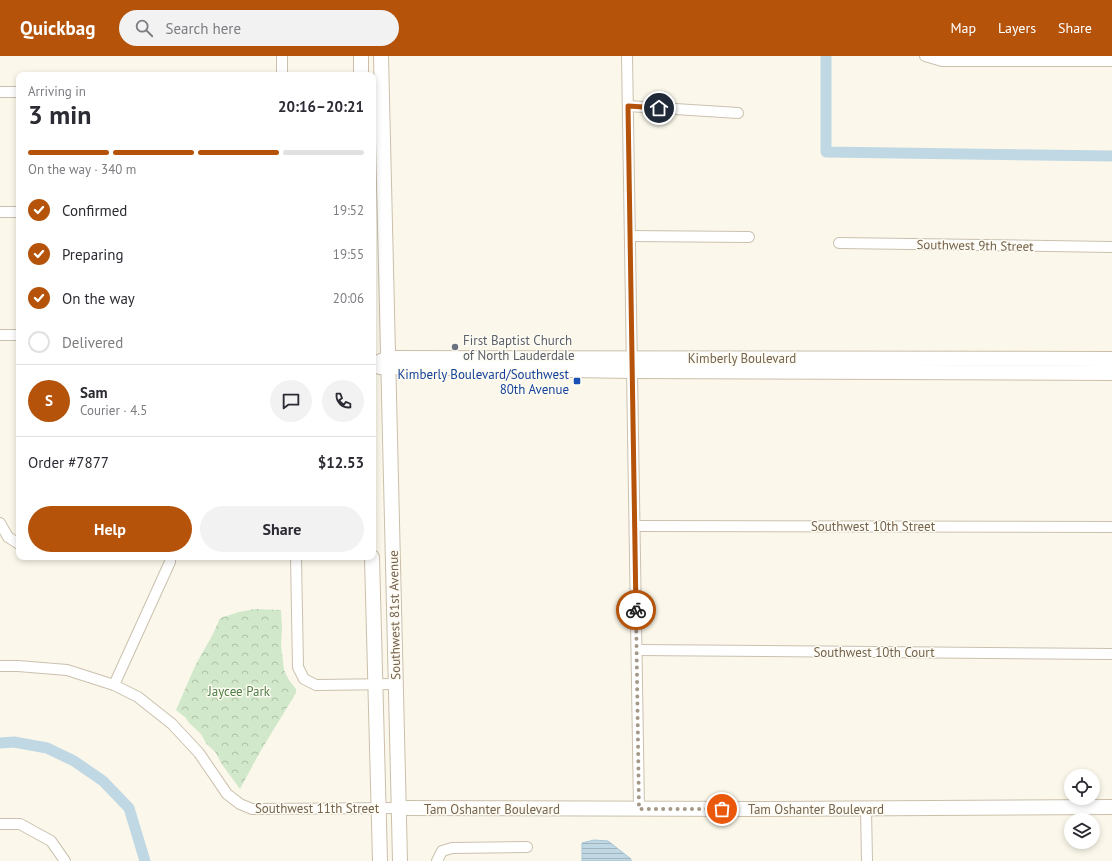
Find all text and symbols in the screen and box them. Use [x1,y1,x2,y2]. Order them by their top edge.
search box [119,10,399,46]
text: Quickbag [20,16,95,40]
icon: search [133,17,155,39]
text: Search here [165,19,241,38]
text: Map [950,19,976,37]
text: Layers [998,19,1036,37]
text: Share [1058,19,1092,37]
text: Arriving in [28,83,86,100]
pin [642,91,676,125]
text: 20:16–20:21 [278,97,364,116]
icon: home [648,97,670,119]
text: 3 min [28,98,91,131]
text: On the way · 340 m [28,161,136,178]
icon: check [28,199,50,221]
text: Confirmed [62,201,127,220]
text: 19:52 [333,202,364,219]
street label: Southwest 9th Street [916,236,1034,255]
icon: check [28,243,50,265]
text: Preparing [62,245,124,264]
text: 19:55 [333,246,364,263]
icon: check [28,287,50,309]
text: On the way [62,289,135,308]
text: 20:06 [333,290,364,307]
place label: First Baptist Church of North Lauderdale [463,332,575,364]
text: Delivered [62,333,123,352]
marker: First Baptist Church of North Lauderdale [450,342,460,352]
street label: Kimberly Boulevard [688,350,796,367]
place label: Kimberly Boulevard/Southwest 80th Avenue [397,366,570,398]
marker: Kimberly Boulevard/Southwest 80th Avenue [572,376,582,386]
button: chat [270,380,312,422]
button: phone [322,380,364,422]
text: Sam [80,383,107,402]
text: S [45,391,53,410]
text: Courier · 4.5 [80,402,147,419]
text: Order #7877 [28,453,109,472]
text: $12.53 [318,453,364,472]
button: Help [28,506,192,552]
button: Share [200,506,364,552]
street label: Southwest 10th Street [811,518,936,535]
street label: Southwest 81st Avenue [385,550,404,680]
courier [616,590,656,630]
icon: bike [625,599,647,621]
street label: Southwest 10th Court [813,644,935,661]
park label: Jaycee Park [207,683,271,700]
map controls [1064,769,1100,849]
button: locate [1064,769,1100,805]
pin [705,792,739,826]
icon: bag [711,798,733,820]
street label: Southwest 11th Street [255,800,380,817]
street label: Tam Oshanter Boulevard [424,801,560,818]
street label: Tam Oshanter Boulevard [748,801,884,818]
button: layers [1064,813,1100,849]

